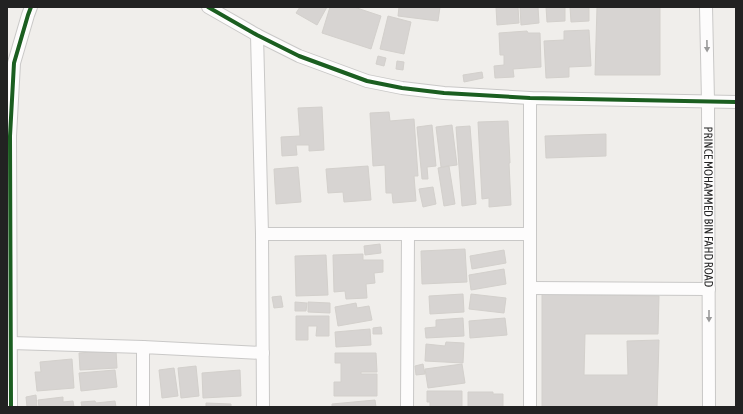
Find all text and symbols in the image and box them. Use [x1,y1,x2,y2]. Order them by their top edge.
one-way arrow [704,40,710,53]
street label: PRINCE MOHAMMED BIN FAHD ROAD [701,127,716,288]
one-way arrow [706,310,712,323]

